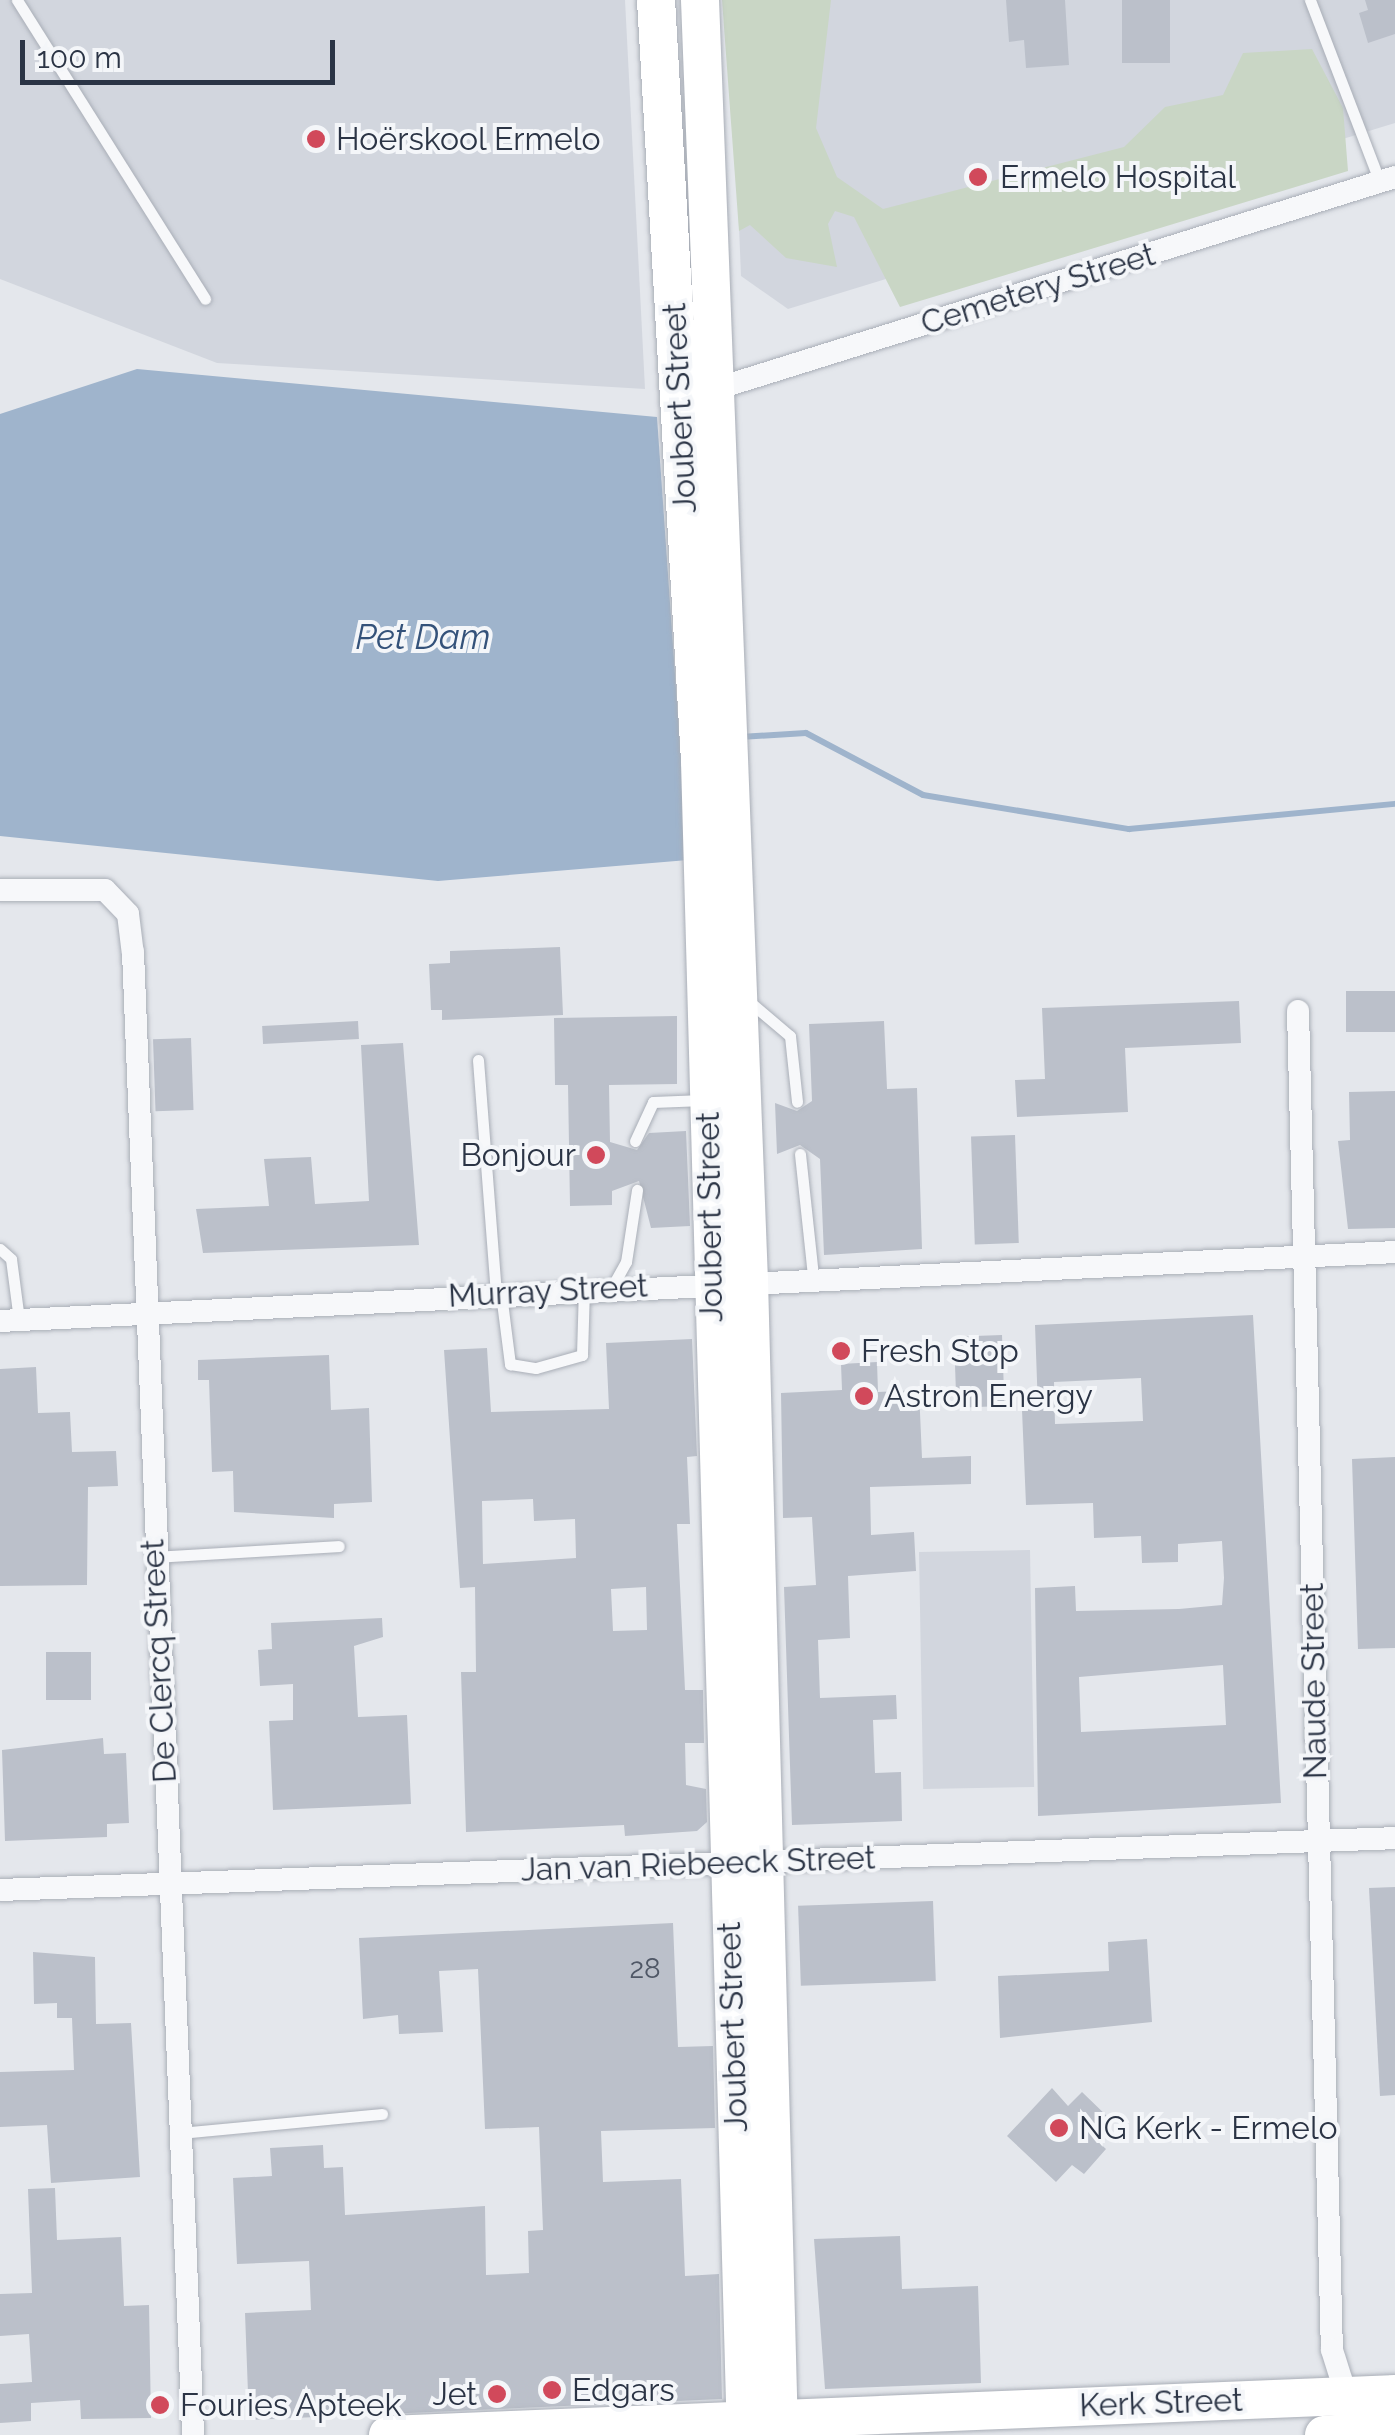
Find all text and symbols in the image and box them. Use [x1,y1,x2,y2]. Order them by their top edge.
scale bar [25,20,340,82]
text: 100 m [37,40,122,75]
place label: Hoërskool Ermelo [336,120,601,158]
marker: Hoërskool Ermelo [305,128,327,150]
place label: Ermelo Hospital [1000,158,1236,196]
marker: Ermelo Hospital [965,164,991,190]
street label: Cemetery Street [916,235,1160,343]
street label: Joubert Street [655,302,705,514]
water label: Pet Dam [355,616,491,658]
street label: Joubert Street [689,1111,731,1323]
place label: Bonjour [461,1136,576,1174]
marker: Bonjour [585,1144,607,1166]
street label: Murray Street [447,1267,649,1315]
place label: Fresh Stop [861,1332,1019,1370]
marker: Fresh Stop [830,1340,852,1362]
place label: Astron Energy [884,1377,1093,1415]
marker: Astron Energy [853,1385,875,1407]
street label: De Clercq Street [133,1538,185,1784]
street label: Naude Street [1293,1582,1335,1780]
street label: Jan van Riebeeck Street [520,1839,876,1889]
street label: Joubert Street [710,1921,756,2133]
house number: 28 [629,1952,661,1986]
place label: NG Kerk - Ermelo [1079,2109,1338,2147]
marker: NG Kerk - Ermelo [1048,2117,1070,2139]
place label: Edgars [572,2371,675,2409]
place label: Jet [433,2375,477,2413]
marker: Edgars [541,2379,563,2401]
street label: Kerk Street [1079,2381,1243,2425]
marker: Jet [486,2383,508,2405]
place label: Fouries Apteek [180,2386,403,2424]
marker: Fouries Apteek [149,2394,171,2416]

